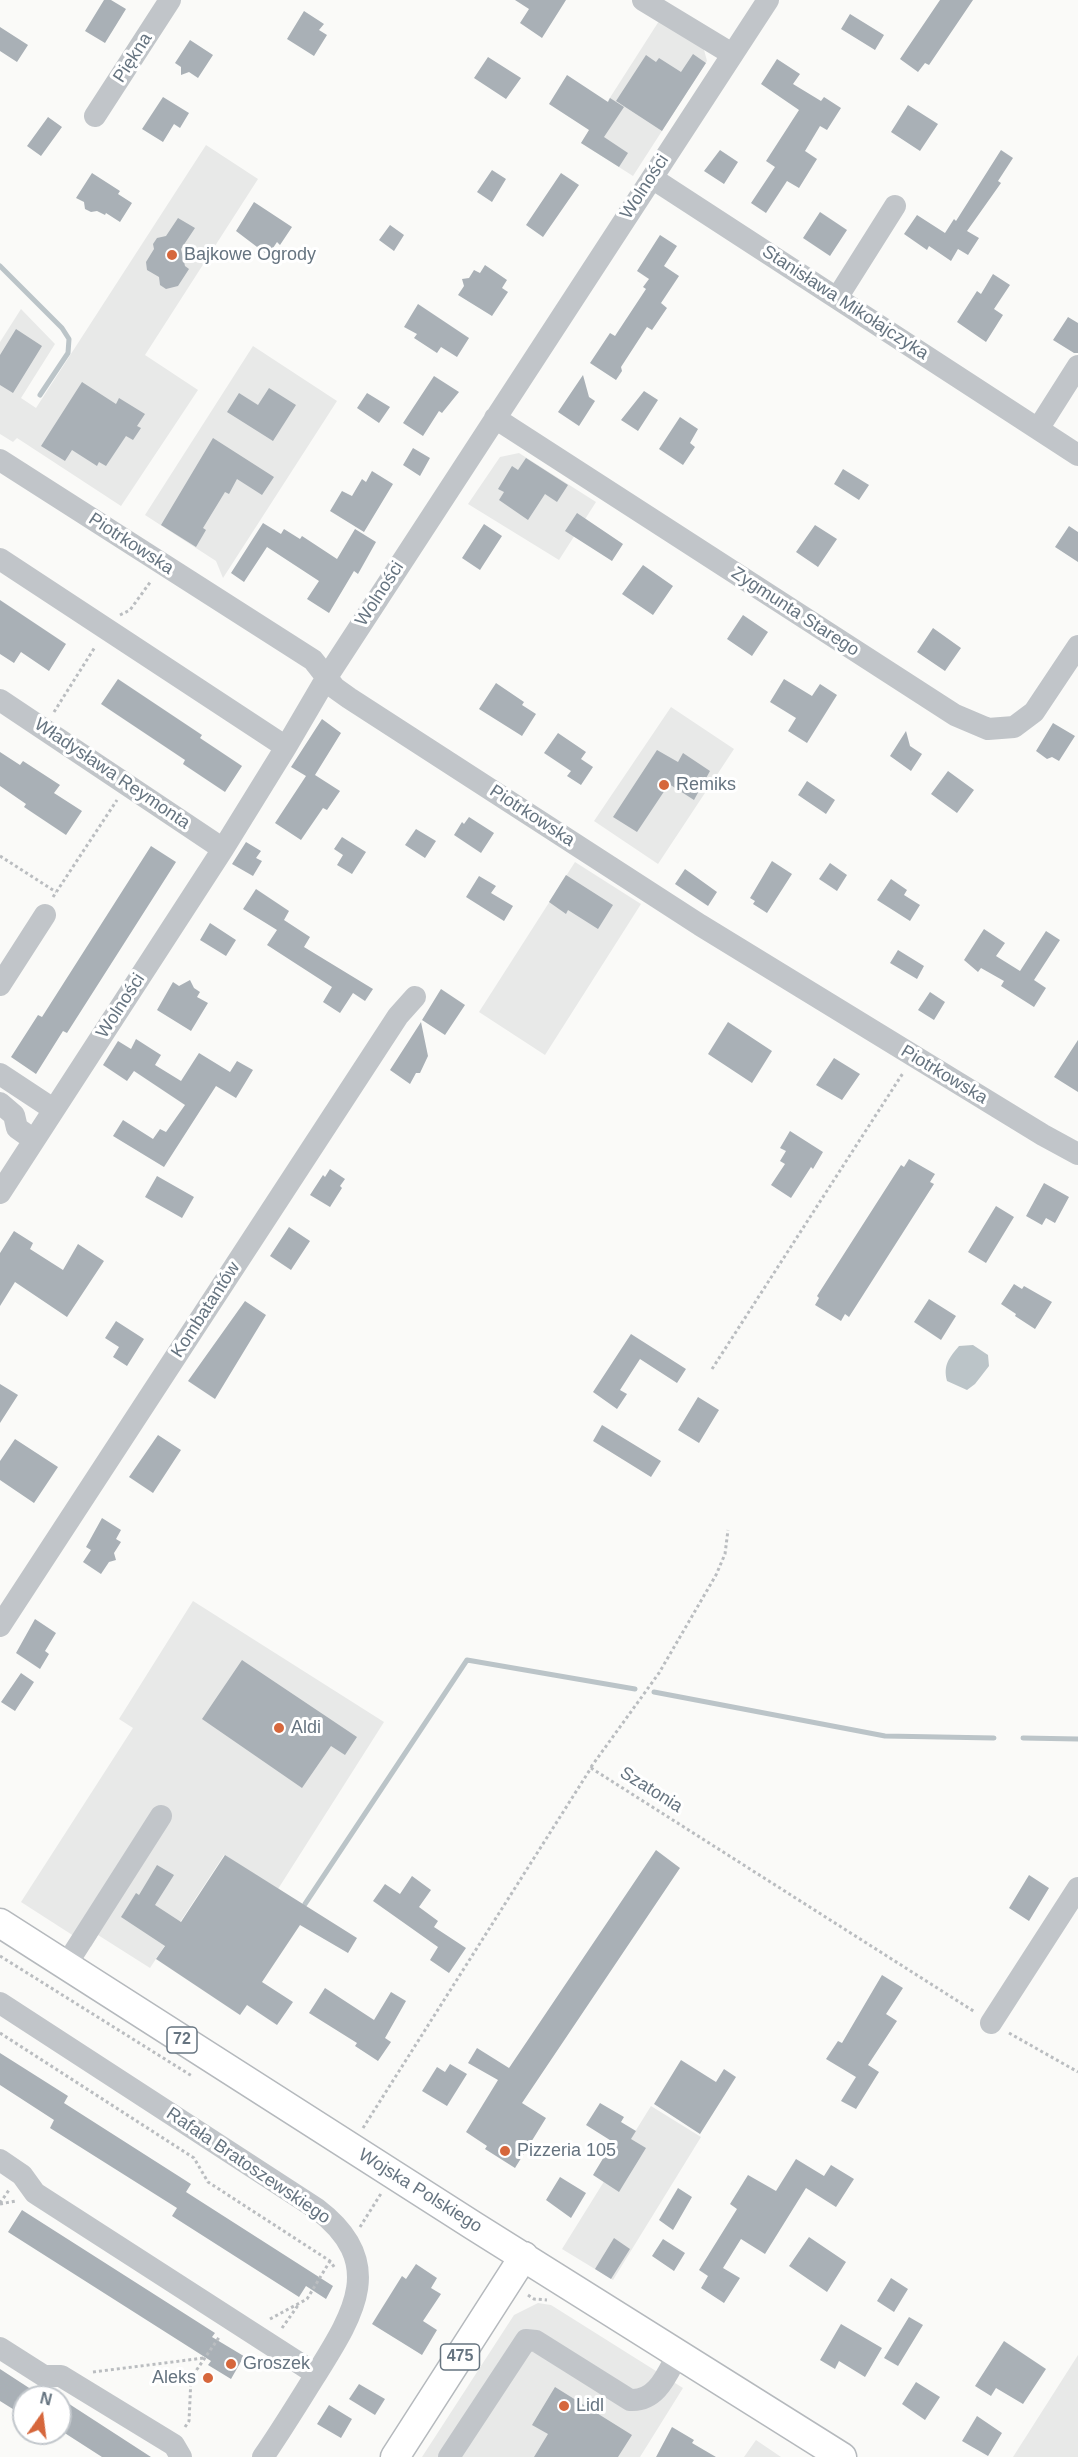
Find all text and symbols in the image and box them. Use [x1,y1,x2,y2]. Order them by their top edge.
street label: Piękna [109,29,157,87]
street label: Wolności [616,151,674,223]
street label: Stanisława Mikołajczyka [758,241,932,365]
place label: Bajkowe Ogrody [184,244,316,266]
marker: Bajkowe Ogrody [165,248,179,262]
street label: Piotrkowska [84,509,178,579]
street label: Wolności [351,558,409,630]
street label: Zygmunta Starego [727,563,863,661]
street label: Władysława Reymonta [30,714,194,834]
place label: Remiks [676,774,736,796]
marker: Remiks [657,778,671,792]
street label: Piotrkowska [485,781,579,851]
street label: Wolności [92,970,150,1042]
street label: Piotrkowska [897,1041,991,1109]
street label: Kombatantów [167,1258,245,1362]
place label: Aldi [291,1717,321,1739]
marker: Aldi [272,1721,286,1735]
street label: Szatonia [616,1762,686,1818]
road number: 72 [167,2027,197,2053]
street label: Rafała Bratoszewskiego [162,2103,334,2229]
place label: Pizzeria 105 [517,2140,616,2162]
street label: Wojska Polskiego [354,2144,486,2238]
marker: Pizzeria 105 [498,2144,512,2158]
road number: 475 [440,2344,480,2370]
place label: Groszek [243,2353,310,2375]
marker: Groszek [224,2357,238,2371]
place label: Aleks [152,2367,196,2389]
marker: Aleks [201,2371,215,2385]
north arrow [12,2385,72,2445]
text: N [38,2389,54,2409]
place label: Lidl [576,2395,604,2417]
marker: Lidl [557,2399,571,2413]

